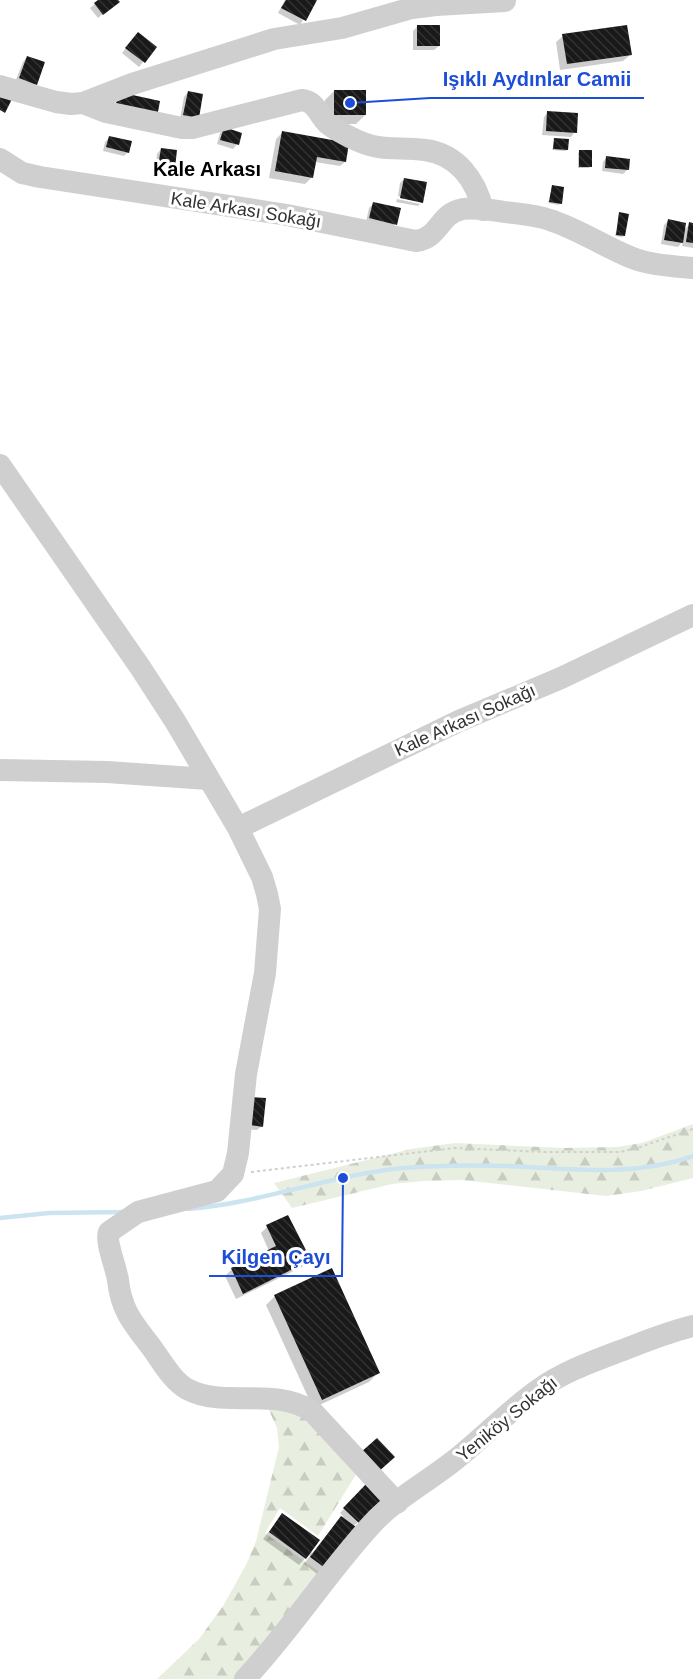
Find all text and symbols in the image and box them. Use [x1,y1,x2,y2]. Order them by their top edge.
callout: Işıklı Aydınlar Camii [430,60,644,98]
text: Işıklı Aydınlar Camii [443,68,631,90]
district label: Kale Arkası [153,158,261,180]
street label: Kale Arkası Sokağı [169,188,323,232]
street label: Kale Arkası Sokağı [391,680,539,760]
callout: Kilgen Çayı [209,1238,342,1276]
text: Kilgen Çayı [222,1246,330,1268]
street label: Yeniköy Sokağı [453,1372,561,1466]

